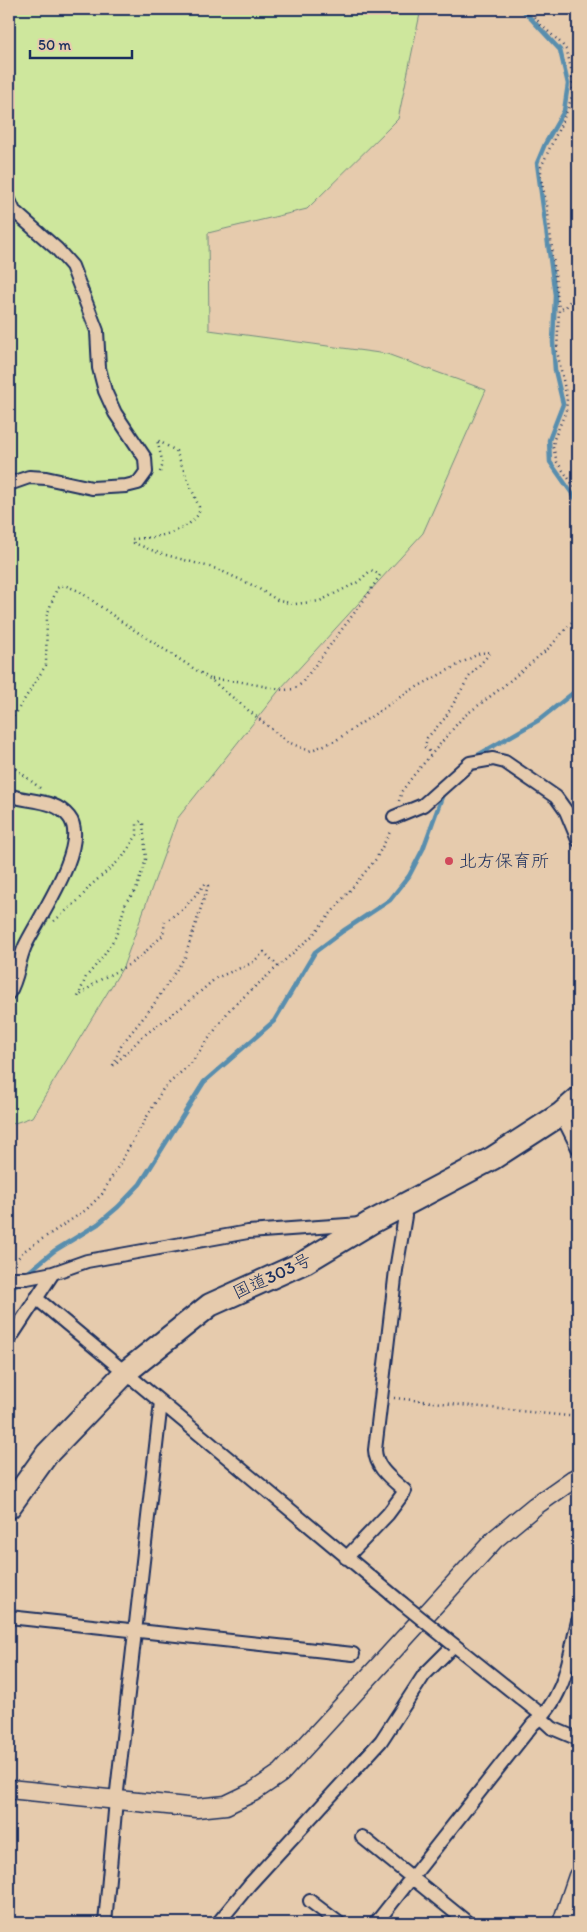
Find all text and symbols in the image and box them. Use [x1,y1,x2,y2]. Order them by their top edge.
scale bar [30,28,132,60]
text: 50 m [38,36,71,54]
place label: 北方保育所 [459,850,549,872]
marker: 北方保育所 [443,855,455,867]
street label: 国道303号 [229,1248,315,1304]

